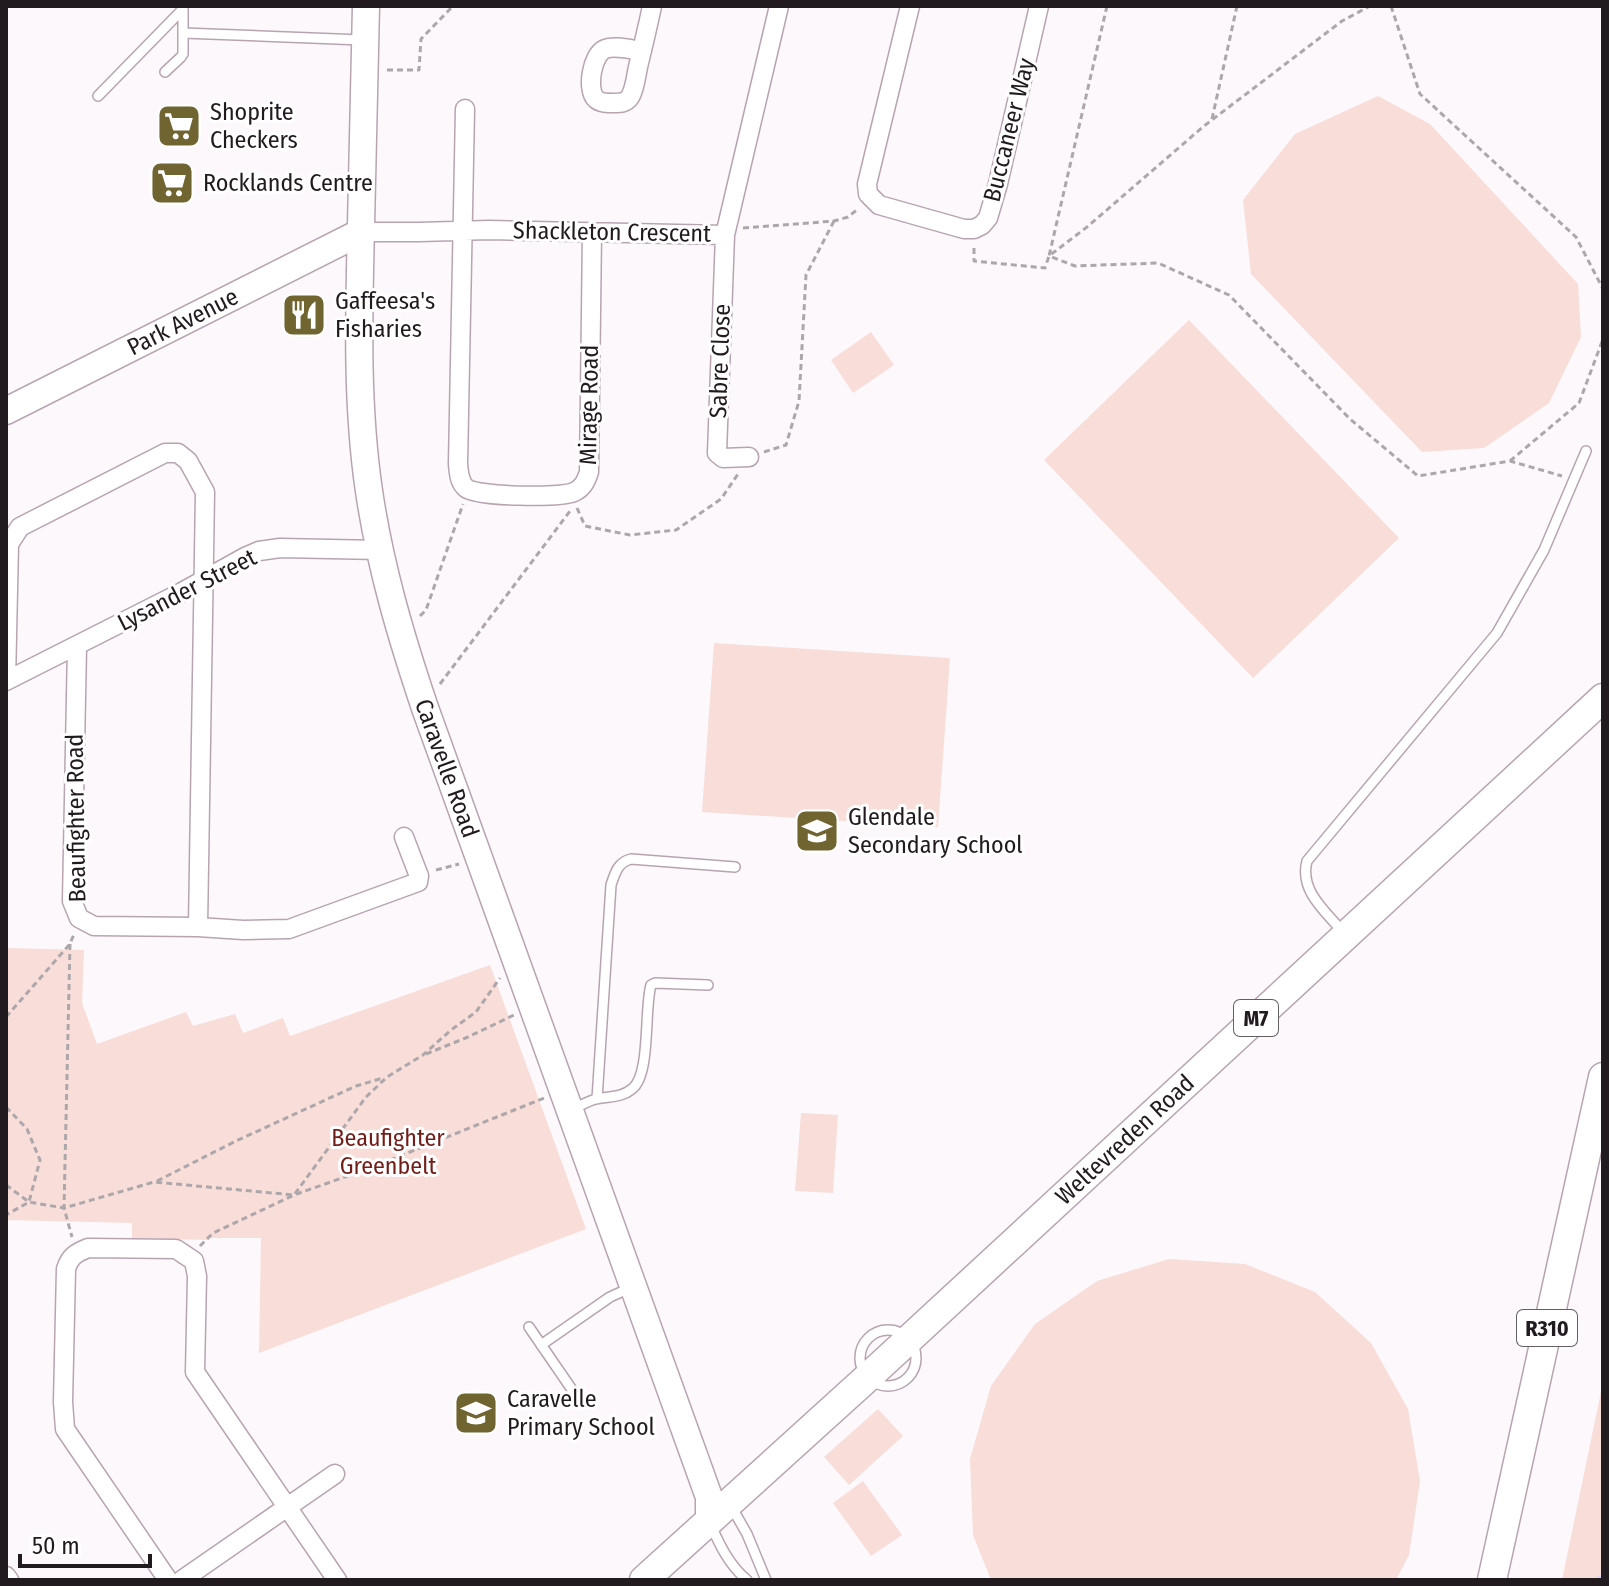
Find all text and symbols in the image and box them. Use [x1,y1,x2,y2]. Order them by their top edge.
street label: Buccaneer Way [978,55,1040,205]
place label: Shoprite Checkers [210,98,298,154]
supermarket icon: Shoprite Checkers [155,102,203,150]
supermarket icon: Rocklands Centre [148,159,196,207]
place label: Rocklands Centre [203,169,373,197]
street label: Shackleton Crescent [513,216,711,248]
street label: Park Avenue [123,282,243,361]
place label: Gaffeesa's Fisharies [335,287,435,343]
restaurant icon: Gaffeesa's Fisharies [280,291,328,339]
street label: Sabre Close [704,303,736,419]
street label: Mirage Road [574,345,604,465]
street label: Lysander Street [113,543,261,637]
street label: Caravelle Road [409,696,484,841]
street label: Beaufighter Road [61,733,91,903]
place label: Glendale Secondary School [848,803,1023,859]
school or university icon: Glendale Secondary School [793,807,841,855]
road number: M7 [1234,1000,1278,1036]
street label: Weltevreden Road [1050,1069,1200,1211]
park label: Beaufighter Greenbelt [331,1124,445,1180]
road number: R310 [1517,1310,1577,1346]
place label: Caravelle Primary School [507,1385,655,1441]
school or university icon: Caravelle Primary School [452,1389,500,1437]
scale bar [20,1518,150,1568]
text: 50 m [32,1532,80,1560]

